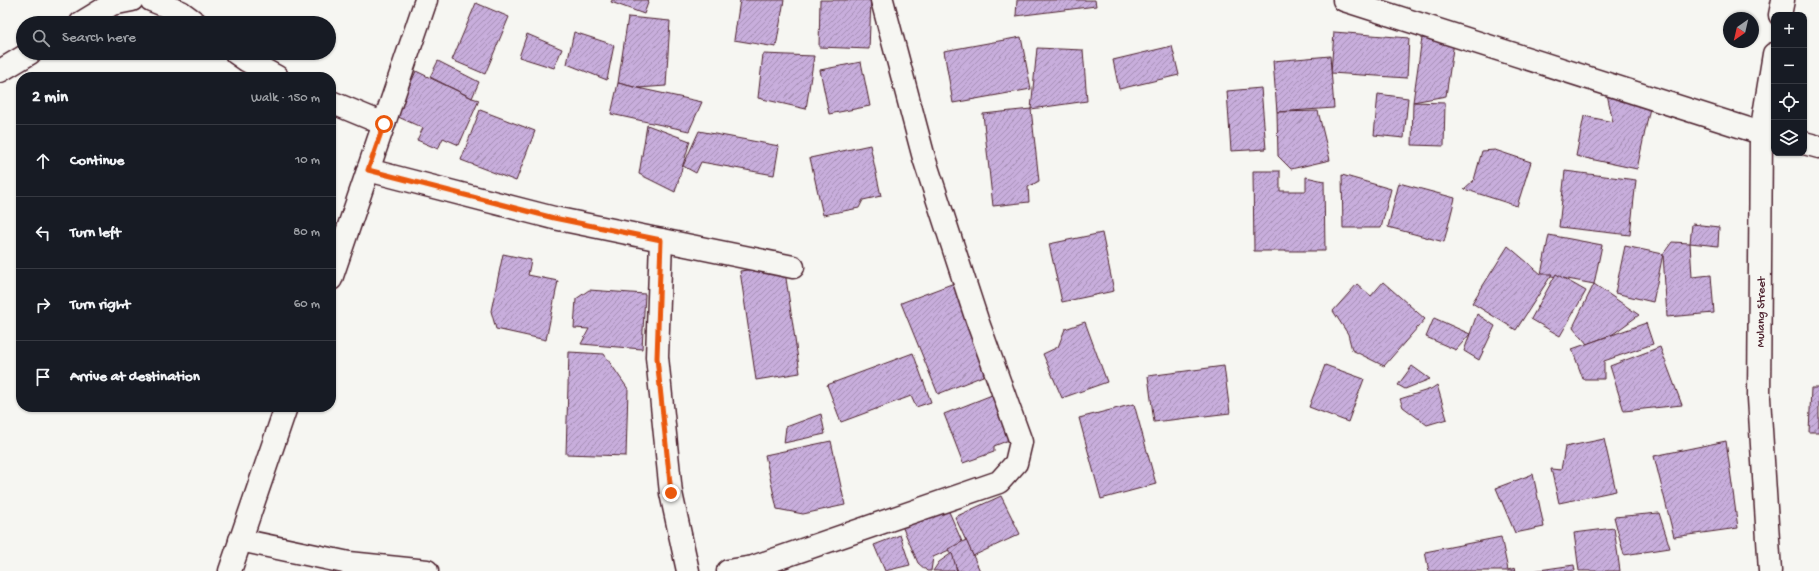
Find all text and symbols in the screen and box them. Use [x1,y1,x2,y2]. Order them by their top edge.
north arrow [1723,12,1759,48]
map controls [1771,12,1807,156]
button: + [1771,12,1807,48]
search box [16,16,336,60]
icon: search [30,27,52,49]
text: Search here [62,29,136,47]
button: − [1771,48,1807,84]
button: locate [1771,84,1807,120]
text: 2 min [32,88,68,108]
text: Walk · 150 m [251,91,320,106]
route start [375,115,393,133]
button: layers [1771,120,1807,156]
icon: ahead [32,150,54,172]
text: Continue [70,152,124,170]
text: 10 m [295,153,320,168]
icon: left [32,222,54,244]
text: Turn left [70,224,121,242]
text: 80 m [293,225,320,240]
street label: Mulang Street [1754,276,1770,347]
icon: right [32,294,54,316]
text: Turn right [70,296,130,314]
text: 60 m [294,297,320,312]
icon: arrive [32,366,54,388]
text: Arrive at destination [70,368,200,386]
route end [662,484,680,502]

